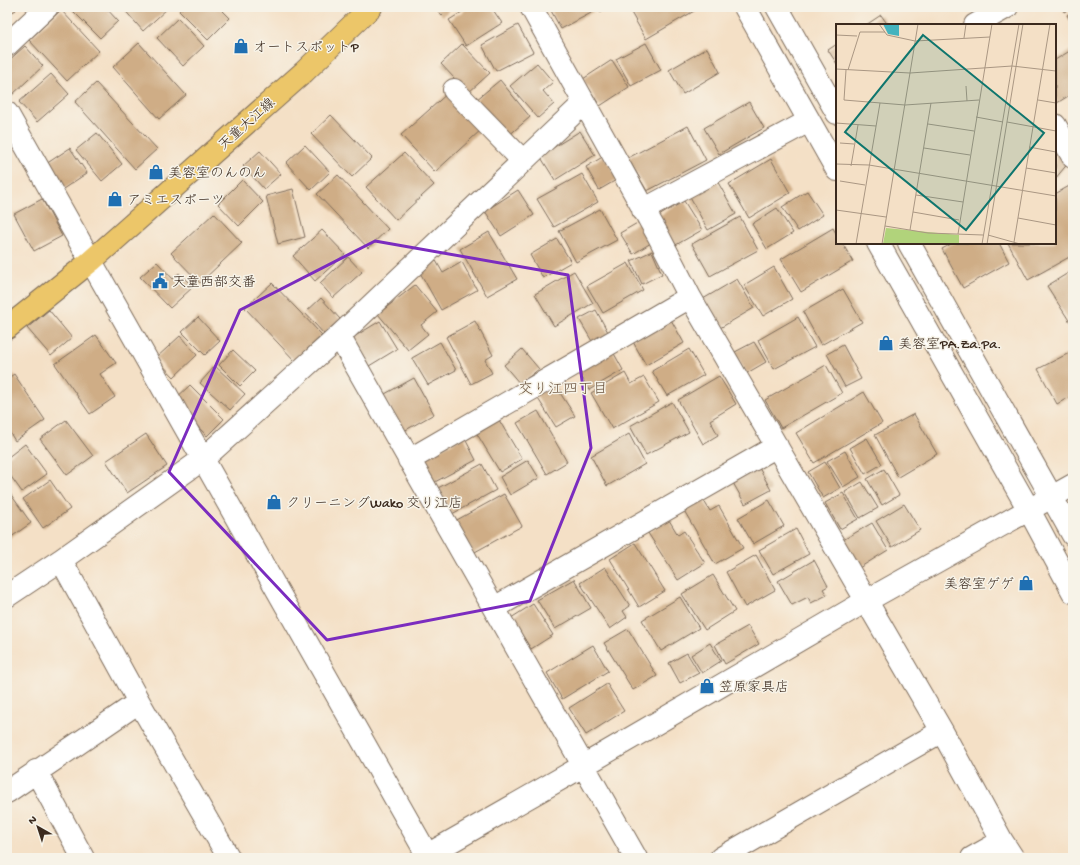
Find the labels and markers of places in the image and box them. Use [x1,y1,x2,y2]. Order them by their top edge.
shop icon: オートスポットP [232,37,250,55]
place label: オートスポットP [253,40,359,57]
shop icon: 美容室のんのん [147,163,165,181]
place label: 美容室のんのん [168,166,266,183]
shop icon: アミエスポーツ [106,190,124,208]
place label: アミエスポーツ [127,193,225,210]
public building icon: 天童西部交番 [151,272,169,290]
place label: 天童西部交番 [172,275,256,292]
shop icon: 美容室PA.Za.Pa. [877,334,895,352]
place label: 美容室PA.Za.Pa. [898,337,1002,354]
shop icon: クリーニングWako 交り江店 [265,493,283,511]
place label: クリーニングWako 交り江店 [286,496,463,513]
shop icon: 美容室ゲゲ [1017,574,1035,592]
place label: 美容室ゲゲ [944,577,1014,594]
shop icon: 笠原家具店 [698,677,716,695]
place label: 笠原家具店 [719,680,789,697]

